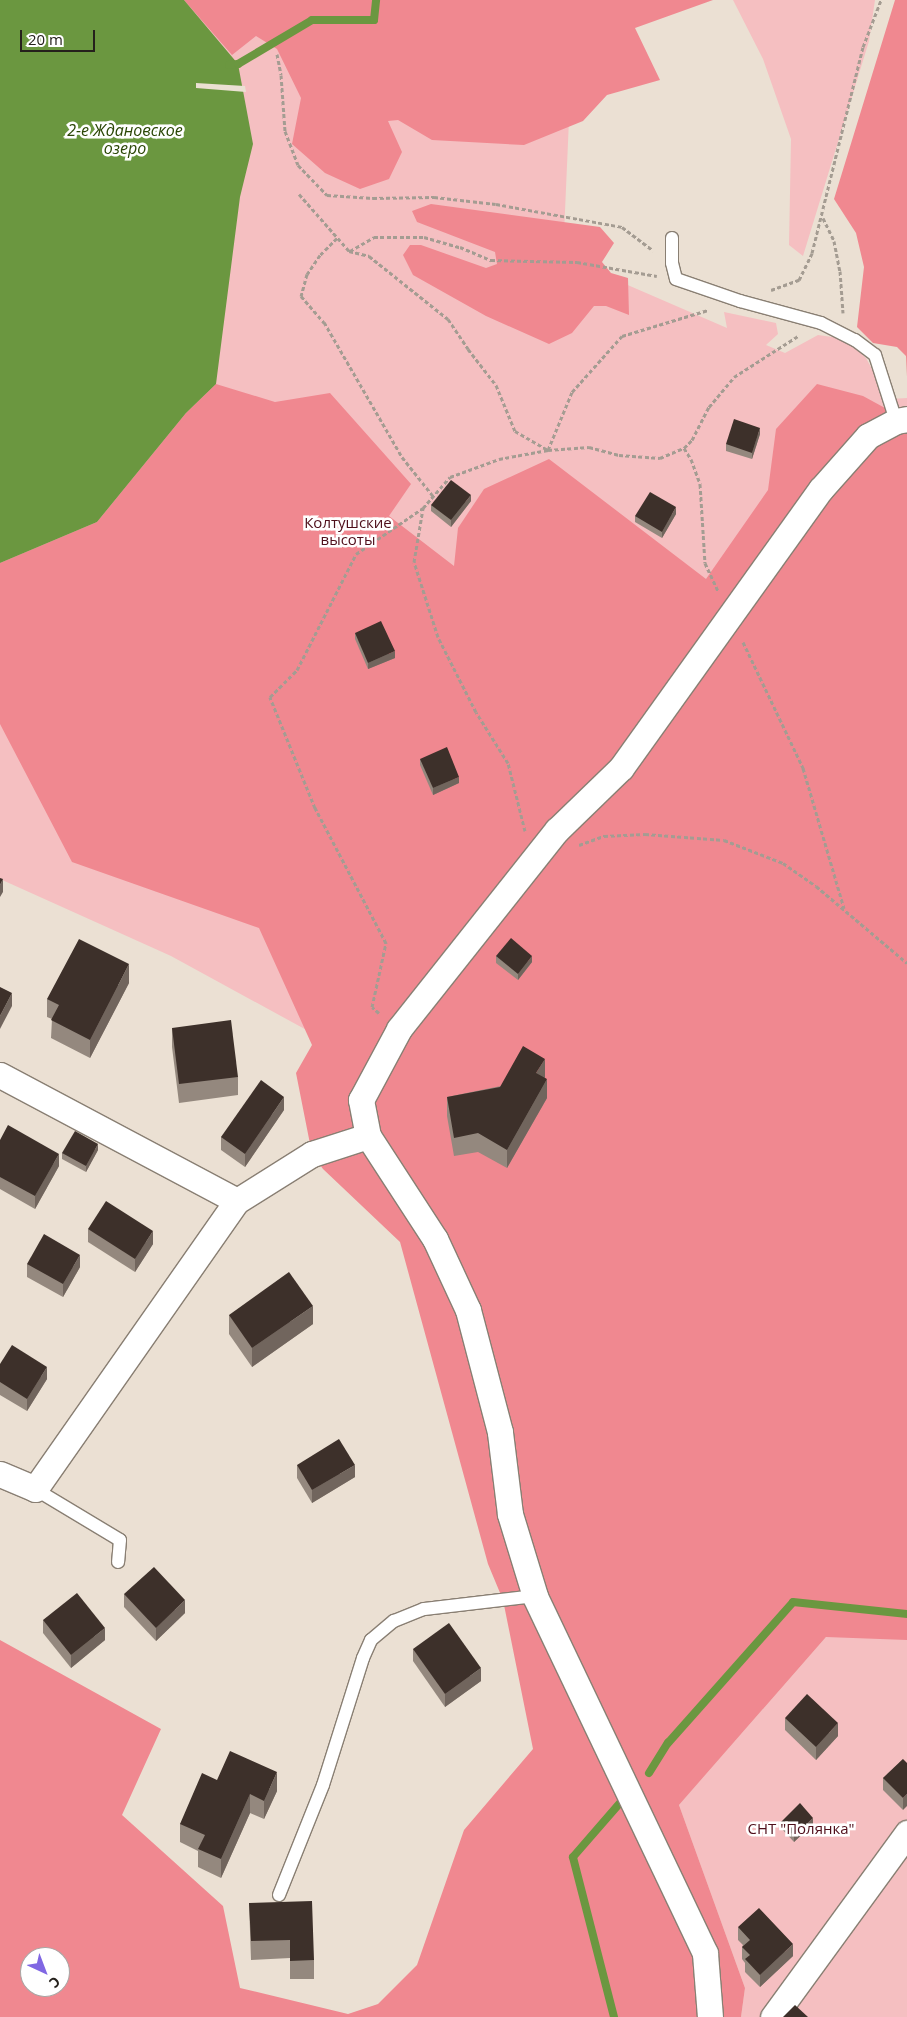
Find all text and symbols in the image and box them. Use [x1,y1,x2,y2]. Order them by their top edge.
scale bar [22,20,98,52]
text: 20 m [28,29,63,49]
water label: 2-е Ждановское озеро [67,120,183,158]
park label: Колтушские высоты [304,513,392,548]
park label: СНТ "Полянка" [747,1820,855,1838]
north arrow [20,1947,70,1997]
text: С [45,1973,65,1993]

